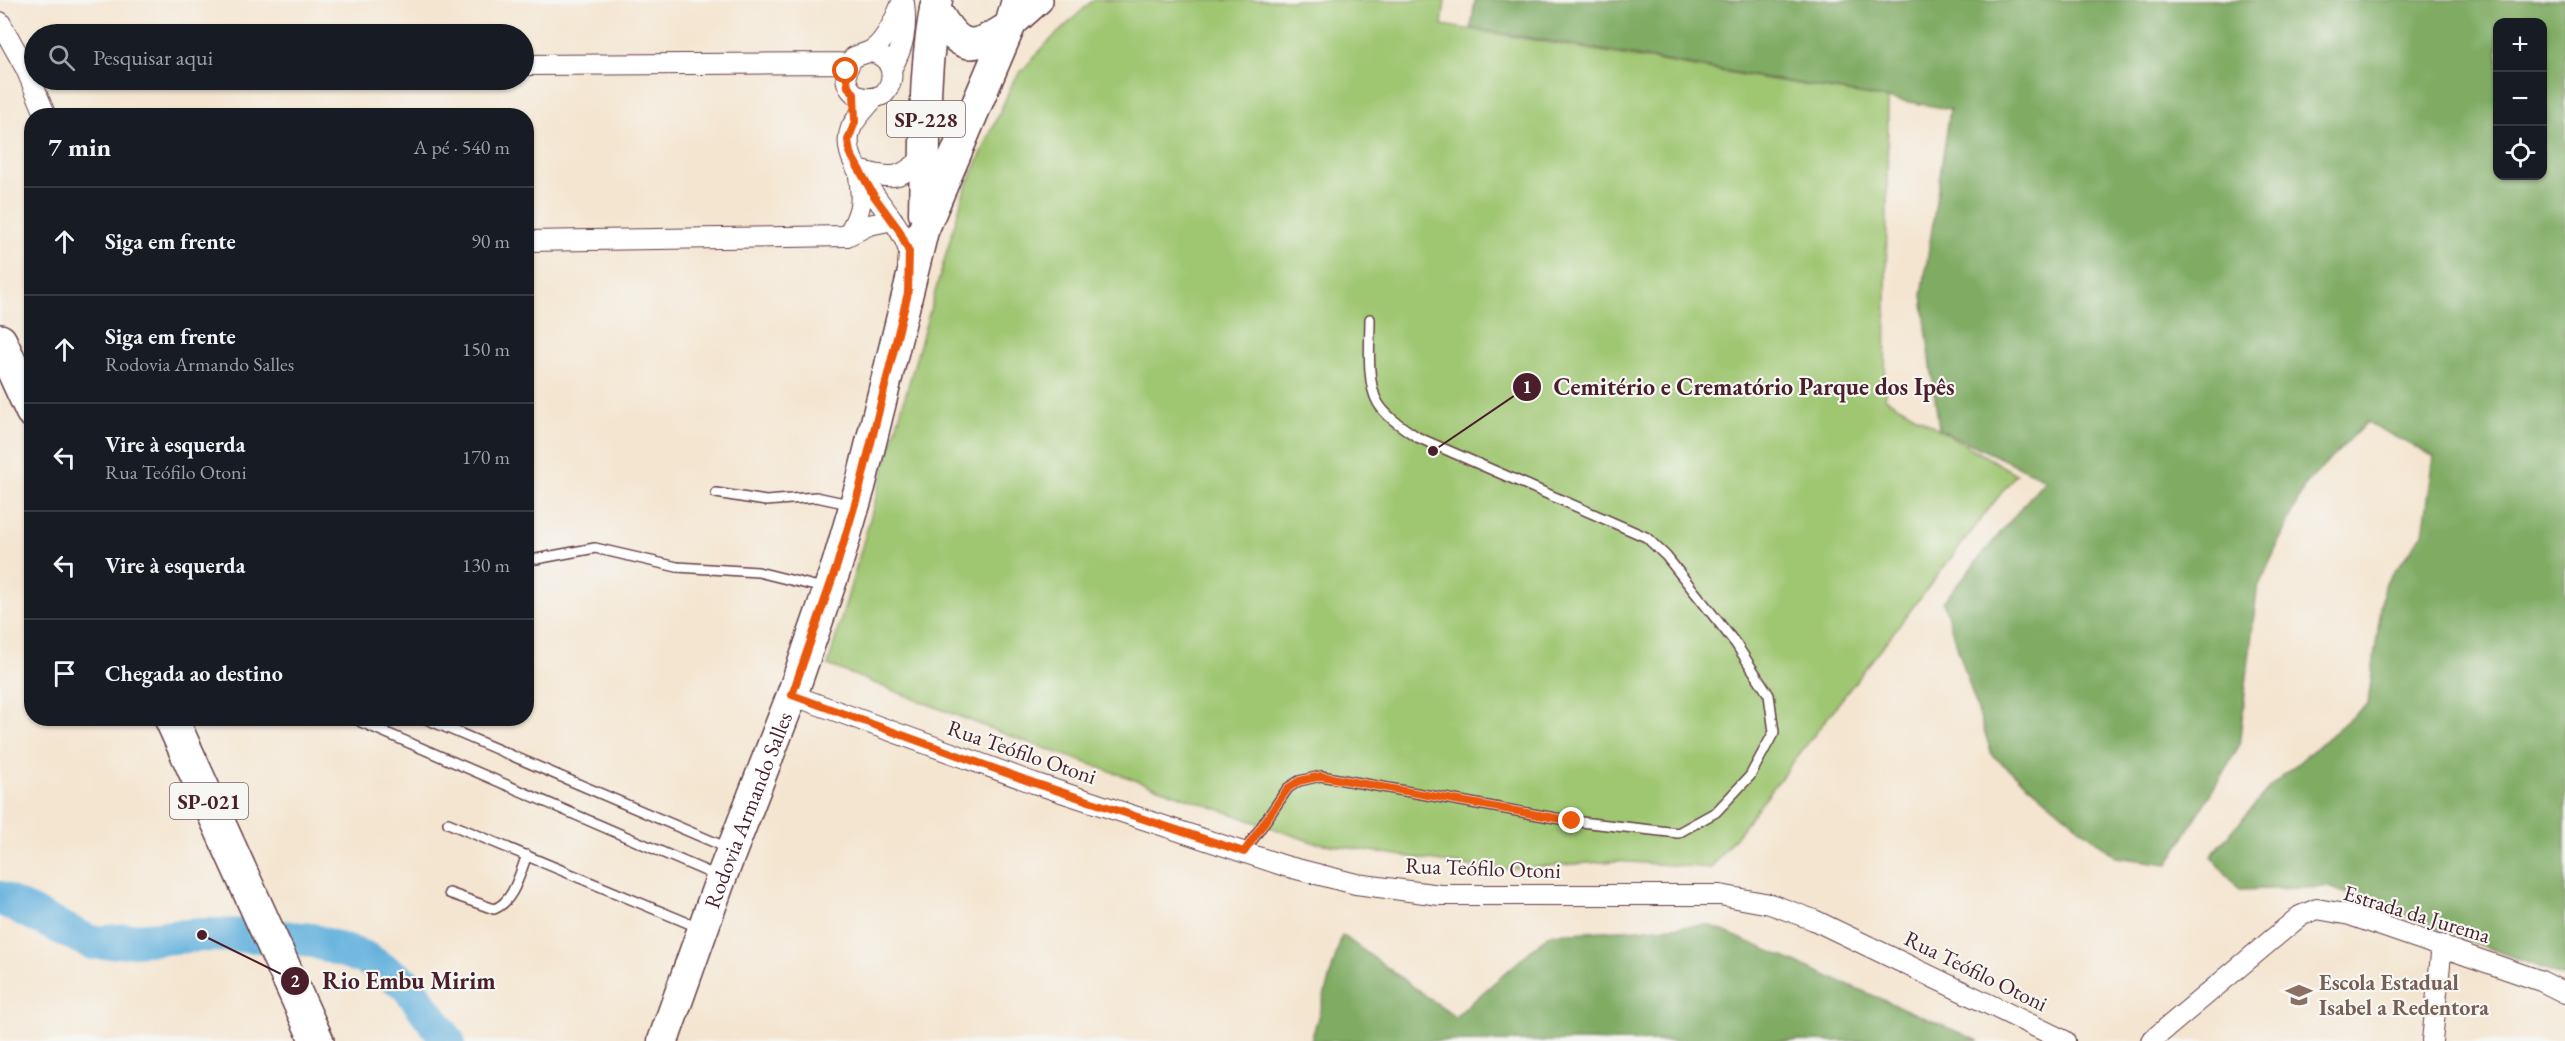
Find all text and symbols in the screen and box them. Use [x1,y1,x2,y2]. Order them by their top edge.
map controls [2493,18,2547,180]
button: + [2493,18,2547,72]
search box [24,24,534,90]
icon: search [45,41,78,74]
text: Pesquisar aqui [93,43,213,72]
route start [832,57,858,83]
button: − [2493,72,2547,126]
road number: SP-228 [887,101,965,137]
button: locate [2493,126,2547,180]
text: 7 min [48,130,111,164]
text: A pé · 540 m [414,134,510,160]
icon: ahead [48,225,81,258]
text: Siga em frente [105,227,236,256]
text: 90 m [471,228,510,254]
text: Siga em frente [105,322,236,351]
icon: ahead [48,333,81,366]
text: 150 m [462,336,510,362]
text: Rodovia Armando Salles [105,351,294,377]
callout: Cemitério e Crematório Parque dos Ipês [1512,366,1967,408]
text: Cemitério e Crematório Parque dos Ipês [1553,371,1955,403]
text: 1 [1522,375,1532,398]
text: Vire à esquerda [105,430,245,459]
icon: left [48,441,81,474]
text: 170 m [462,444,510,470]
text: Rua Teófilo Otoni [105,459,247,485]
icon: left [48,549,81,582]
text: Vire à esquerda [105,551,245,580]
text: 130 m [462,552,510,578]
icon: arrive [48,657,81,690]
text: Chegada ao destino [105,659,283,688]
street label: Rodovia Armando Salles [697,708,799,912]
street label: Rua Teófilo Otoni [944,713,1100,791]
road number: SP-021 [170,783,248,819]
route end [1558,807,1584,833]
street label: Rua Teófilo Otoni [1405,851,1561,885]
street label: Estrada da Jurema [2340,878,2494,950]
street label: Rua Teófilo Otoni [1900,924,2052,1018]
callout: Rio Embu Mirim [280,960,508,1002]
text: Rio Embu Mirim [322,965,496,996]
place label: Escola Estadual Isabel a Redentora [2319,968,2489,1022]
text: 2 [290,969,300,992]
school or university icon: Escola Estadual Isabel a Redentora [2284,980,2314,1010]

